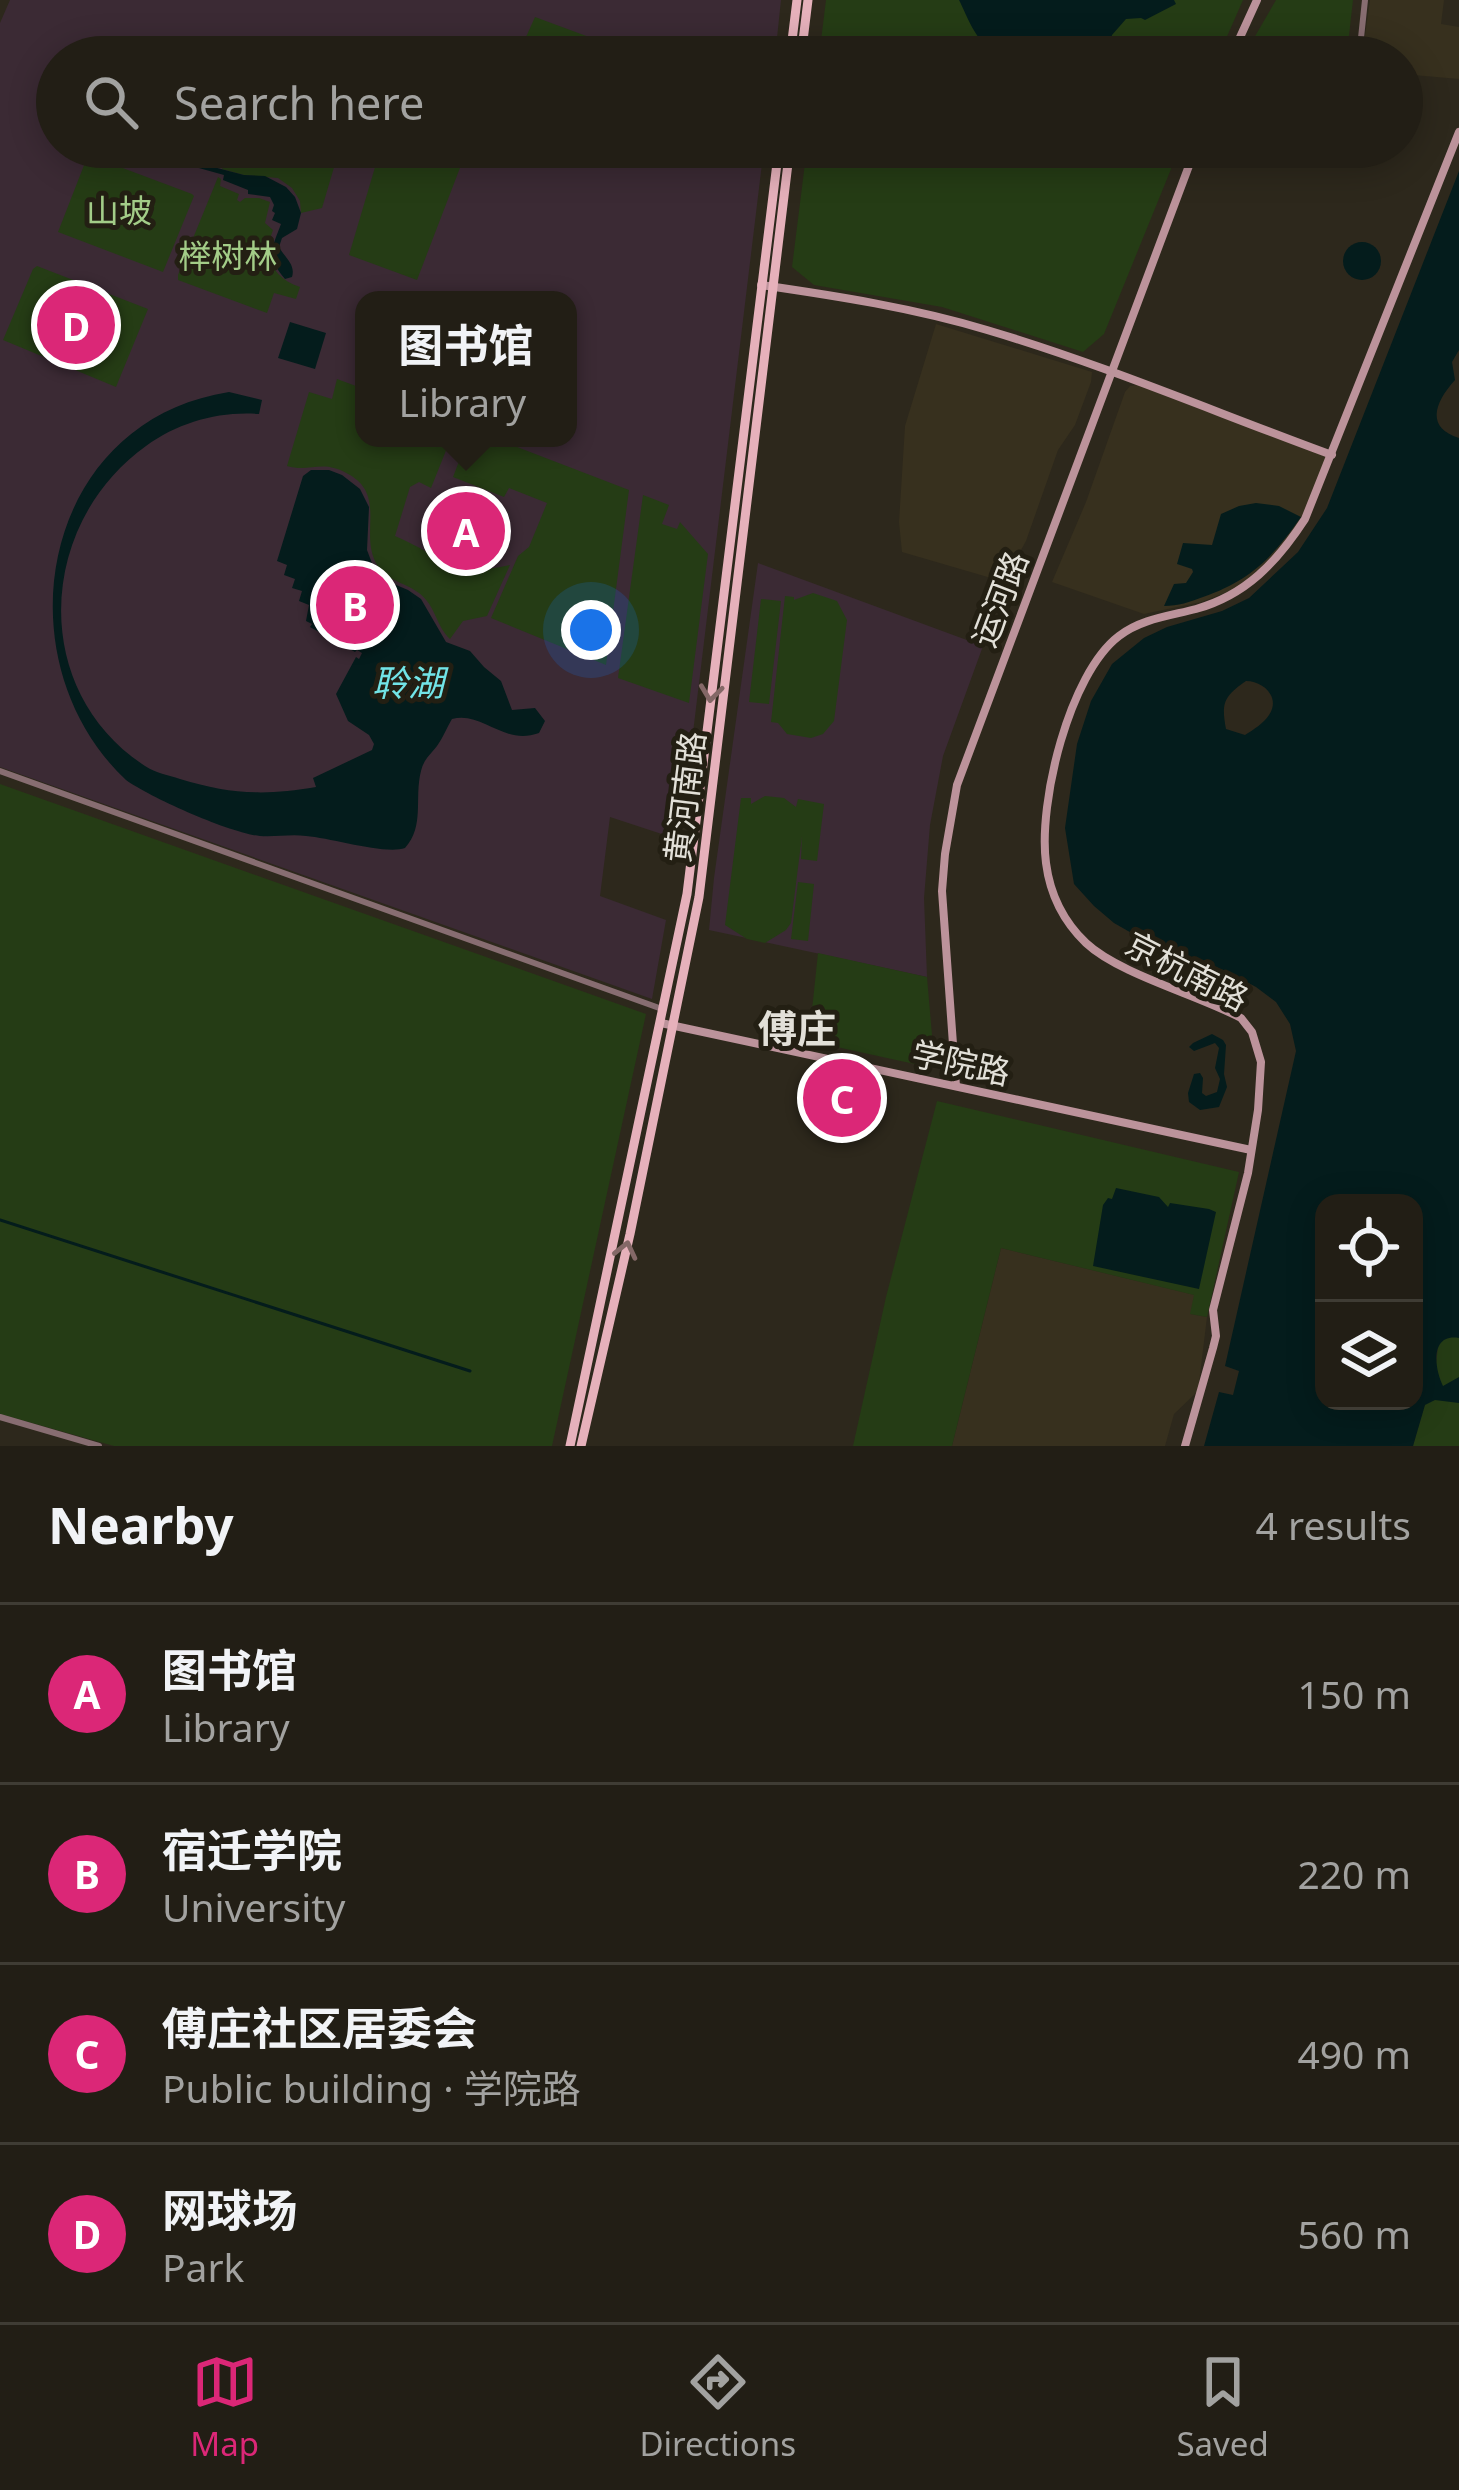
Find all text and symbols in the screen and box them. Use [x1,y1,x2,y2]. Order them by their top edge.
search box [36,36,1423,168]
icon: search [78,69,144,135]
text: Search here [174,72,424,133]
park label: 山坡 [86,188,152,233]
park label: 榉树林 [179,233,278,278]
pin: D [37,280,115,370]
popup [355,291,577,447]
text: 图书馆 [398,314,534,375]
text: Library [398,375,526,428]
pin: A [427,486,505,576]
street label: 运河路 [961,545,1038,653]
pin: B [316,560,394,650]
your location [561,600,621,660]
water label: 聆湖 [372,658,449,707]
one-way arrow [699,683,725,703]
street label: 黄河南路 [654,729,715,865]
street label: 京杭南路 [1118,921,1256,1021]
district label: 傅庄 [758,1001,836,1054]
street label: 学院路 [908,1030,1014,1095]
pin: C [803,1053,881,1143]
map controls [1315,1194,1423,1410]
button: locate [1315,1194,1423,1302]
one-way arrow [612,1240,637,1261]
button: layers [1315,1302,1423,1410]
text: Nearby [48,1489,234,1559]
text: 4 results [1256,1498,1411,1551]
text: 图书馆 [162,1639,297,1700]
text: A [74,1667,101,1720]
text: 150 m [1297,1667,1411,1720]
text: Library [162,1700,290,1753]
text: 宿迁学院 [162,1819,342,1880]
text: B [74,1847,100,1900]
text: 220 m [1297,1847,1411,1900]
text: University [162,1880,345,1933]
text: 傅庄社区居委会 [162,1997,477,2058]
text: C [74,2027,100,2080]
text: 490 m [1297,2027,1411,2080]
text: Public building · 学院路 [162,2061,581,2114]
text: 网球场 [162,2179,297,2240]
text: D [73,2207,101,2260]
text: 560 m [1297,2207,1411,2260]
text: Park [162,2240,244,2293]
tab: Map [190,2349,259,2466]
tab: Directions [639,2349,796,2466]
tab: Saved [1176,2349,1269,2466]

